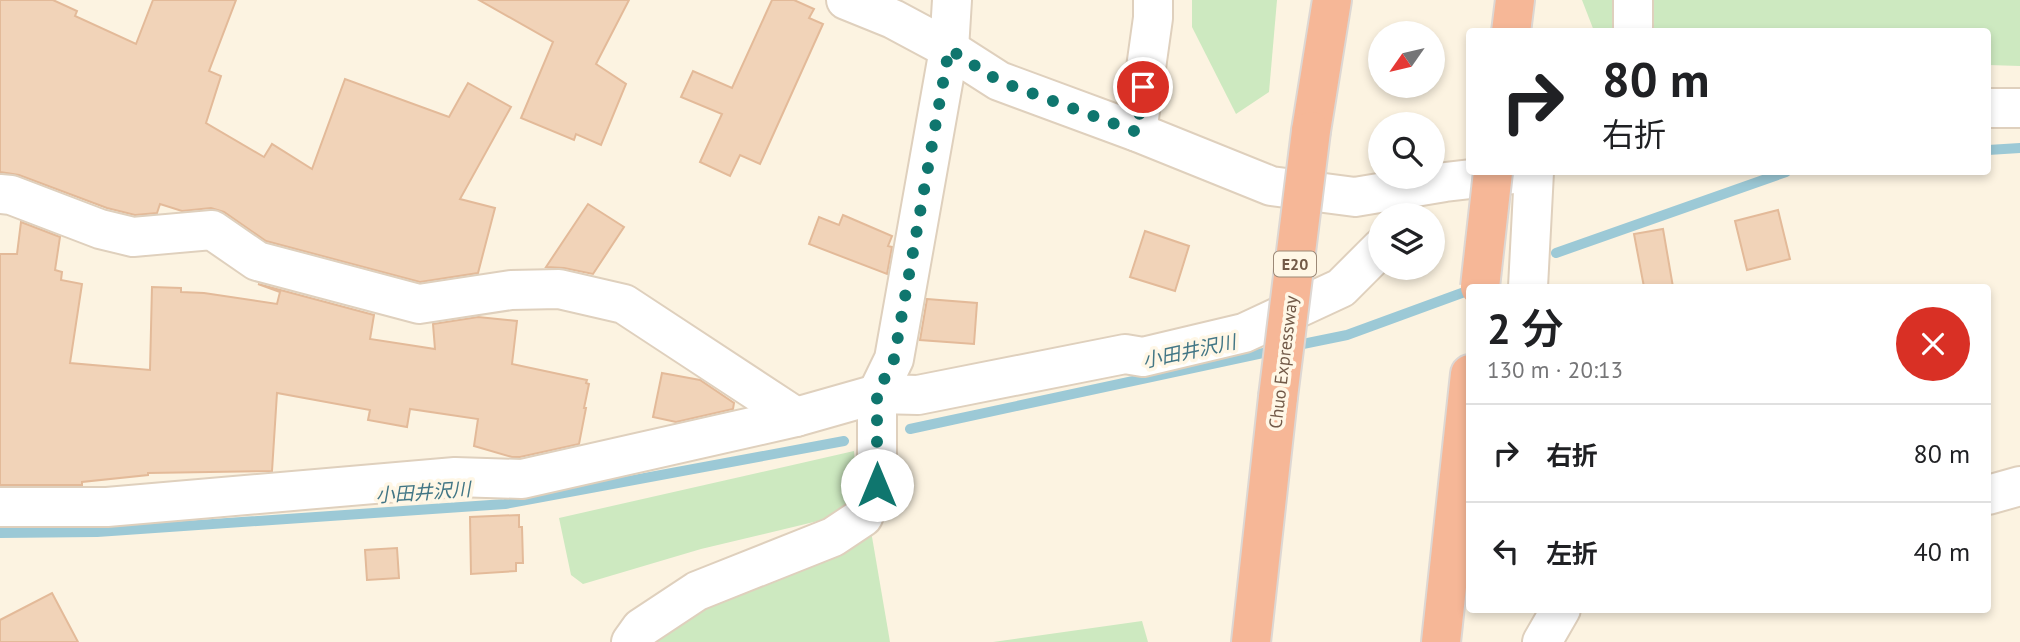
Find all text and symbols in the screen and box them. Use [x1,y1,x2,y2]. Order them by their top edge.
north arrow [1368,21,1446,98]
map controls [1368,21,1445,280]
text: 80 m [1602,47,1709,111]
icon: right [1487,56,1578,147]
pin [1113,57,1173,117]
icon: arrive [1124,68,1162,106]
button: search [1368,112,1445,189]
text: 右折 [1602,113,1666,155]
button: layers [1368,203,1445,280]
road number: E20 [1274,252,1316,276]
street label: Chuo Expressway [1263,294,1303,430]
text: 2 分 [1487,301,1563,356]
button: close [1896,307,1970,381]
water label: 小田井沢川 [1140,329,1240,373]
text: 130 m · 20:13 [1487,355,1623,384]
icon: right [1487,434,1525,472]
text: 80 m [1914,437,1970,470]
text: 右折 [1546,439,1598,472]
position arrow [840,448,914,522]
water label: 小田井沢川 [375,477,473,507]
icon: left [1487,532,1525,570]
text: 40 m [1914,535,1970,568]
text: 左折 [1546,537,1598,570]

